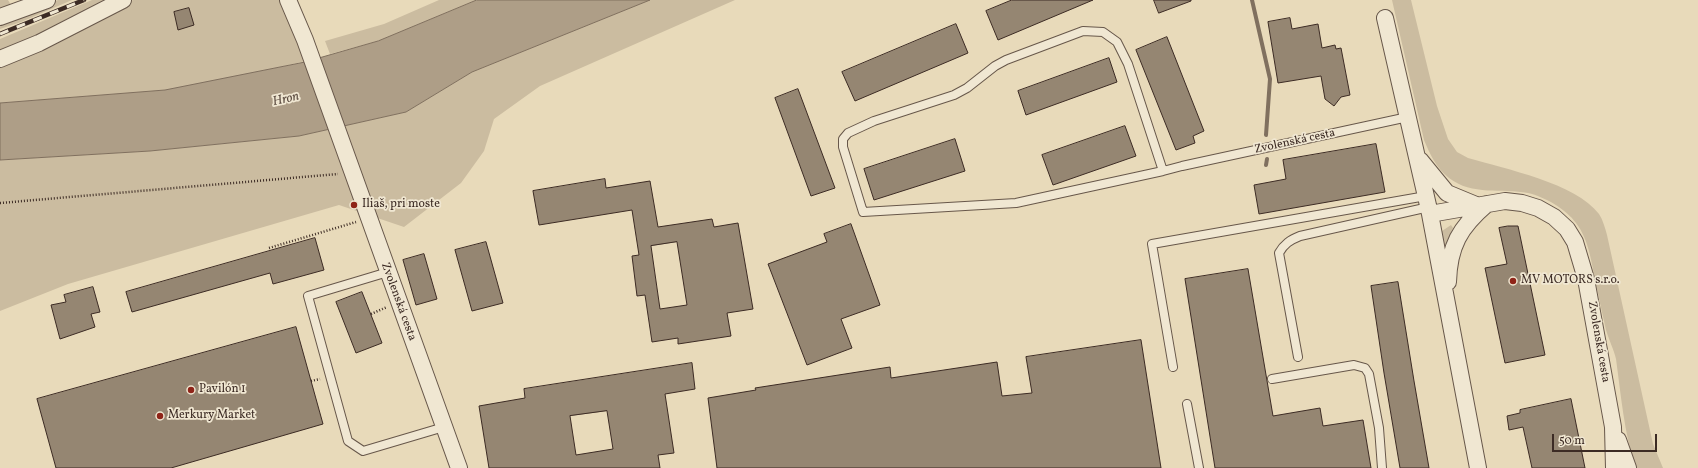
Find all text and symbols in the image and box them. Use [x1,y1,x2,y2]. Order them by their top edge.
water label: Hron [271,89,301,111]
street label: Zvolenská cesta [1253,126,1337,158]
place label: Iliaš, pri moste [362,198,440,212]
marker: Iliaš, pri moste [349,200,359,210]
street label: Zvolenská cesta [377,261,419,343]
place label: MV MOTORS s.r.o. [1521,274,1620,288]
marker: MV MOTORS s.r.o. [1508,276,1518,286]
street label: Zvolenská cesta [1584,300,1612,384]
place label: Pavilón 1 [199,383,246,397]
marker: Pavilón 1 [186,385,196,395]
place label: Merkury Market [168,409,255,423]
marker: Merkury Market [155,411,165,421]
scale bar [1554,426,1659,452]
text: 50 m [1559,433,1585,449]

